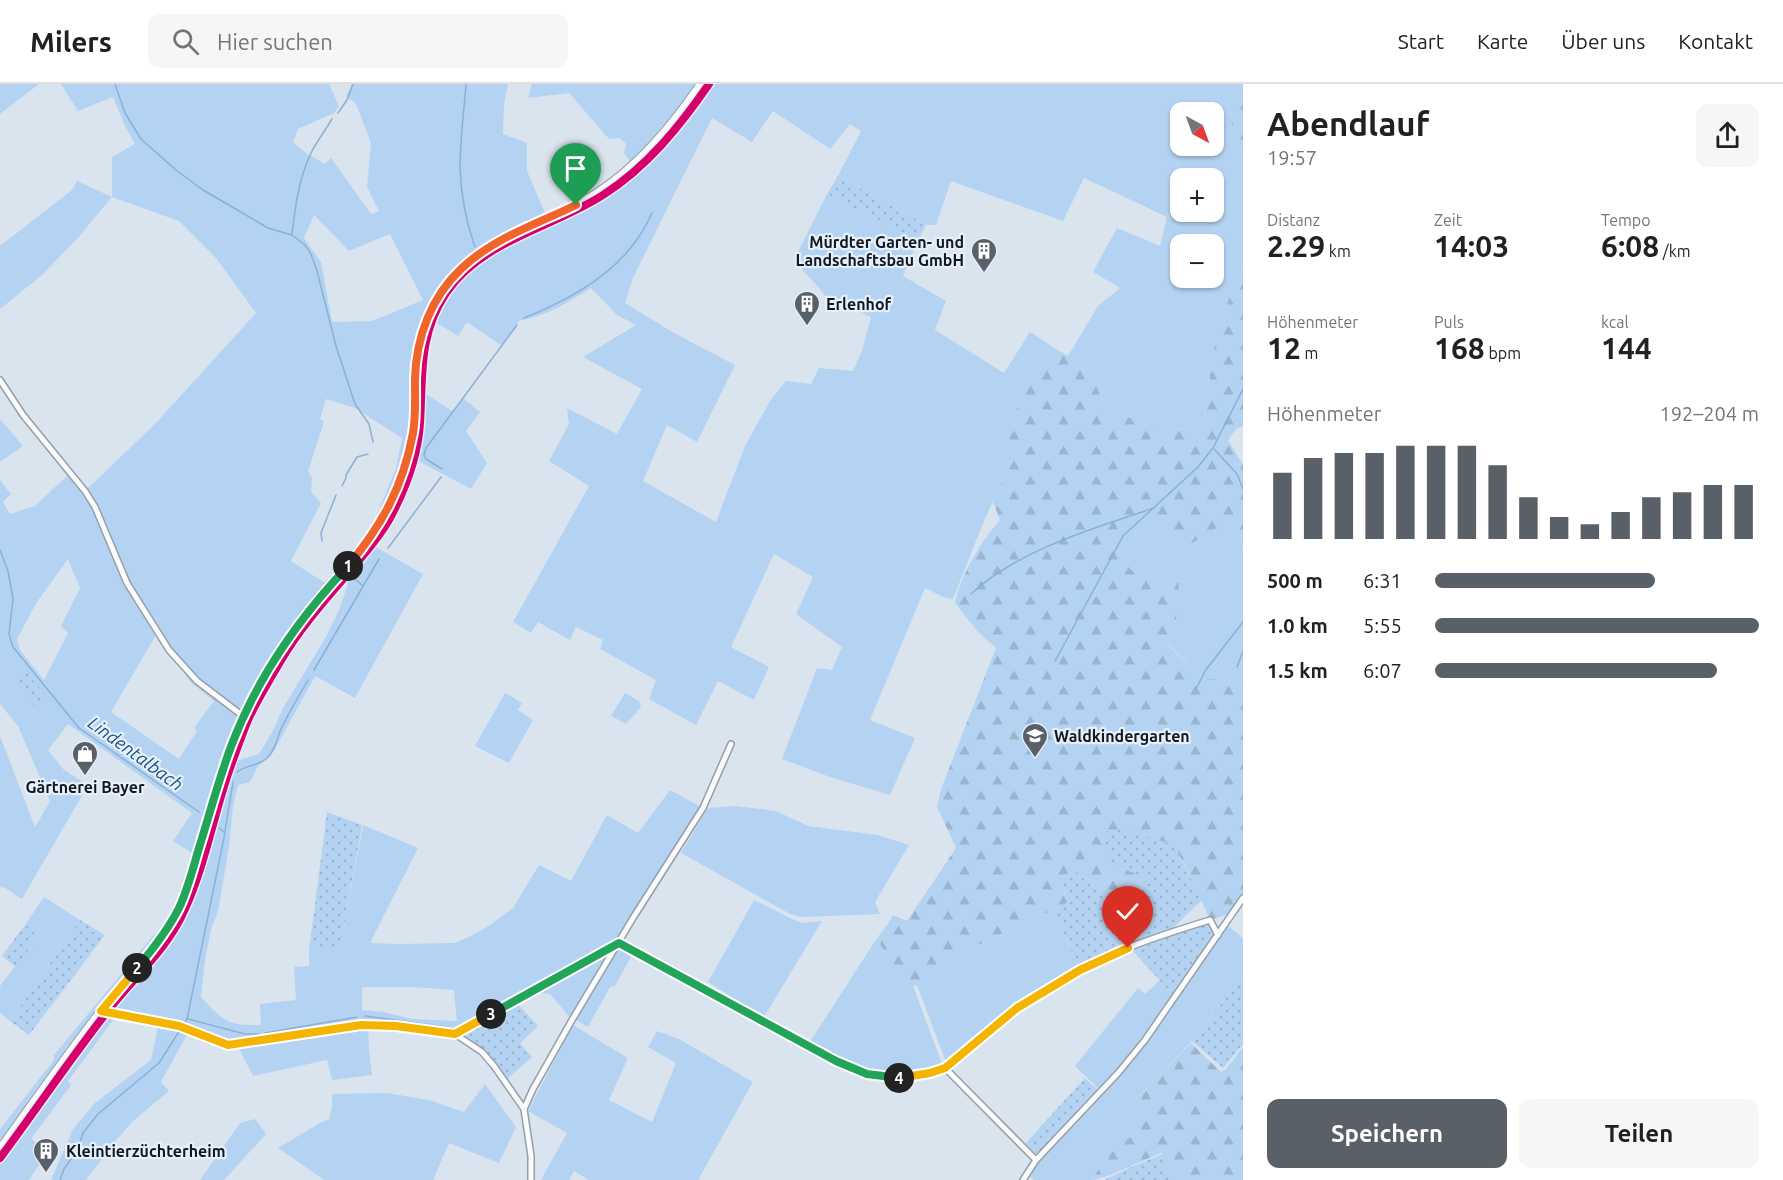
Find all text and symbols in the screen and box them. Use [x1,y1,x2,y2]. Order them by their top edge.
search box [148,14,568,68]
icon: search [169,25,202,58]
text: Milers [30,26,112,57]
text: Hier suchen [217,29,333,54]
text: Start [1398,29,1444,53]
text: Karte [1477,29,1528,53]
text: Über uns [1561,29,1645,53]
text: Kontakt [1678,29,1753,53]
north arrow [1170,102,1224,156]
map controls [1170,102,1224,288]
button: share [1696,104,1759,167]
text: Abendlauf [1267,105,1429,142]
pin [550,143,601,205]
text: 19:57 [1267,146,1317,169]
icon: arrive [559,152,592,185]
button: + [1170,168,1224,222]
text: Distanz [1267,211,1320,229]
text: Zeit [1434,211,1462,229]
text: Tempo [1601,211,1651,229]
text: 2.29 [1267,229,1325,263]
text: 14:03 [1434,229,1509,263]
text: 6:08 [1601,229,1659,263]
place label: Mürdter Garten- und Landschaftsbau GmbH [795,233,964,269]
button: − [1170,234,1224,288]
building icon: Mürdter Garten- und Landschaftsbau GmbH [969,236,999,274]
text: km [1325,242,1351,260]
text: /km [1659,242,1691,260]
building icon: Erlenhof [792,289,822,327]
place label: Erlenhof [826,295,892,313]
text: Höhenmeter [1267,313,1358,331]
text: Puls [1434,313,1464,331]
text: kcal [1601,313,1629,331]
text: 12 [1267,331,1301,365]
text: 168 [1434,331,1485,365]
text: 144 [1601,331,1652,365]
text: m [1301,344,1318,362]
text: bpm [1485,344,1521,362]
text: Höhenmeter [1267,402,1381,425]
text: 192–204 m [1660,402,1759,425]
pin: 1 [333,551,363,581]
text: 1 [343,557,353,575]
text: 500 m [1267,569,1323,592]
text: 6:31 [1363,569,1402,592]
text: 1.0 km [1267,614,1328,637]
text: 5:55 [1363,614,1402,637]
text: 1.5 km [1267,659,1328,682]
text: 6:07 [1363,659,1402,682]
water label: Lindentalbach [85,712,187,794]
school or university icon: Waldkindergarten [1020,721,1050,759]
place label: Waldkindergarten [1054,727,1190,745]
shop icon: Gärtnerei Bayer [70,739,100,777]
place label: Gärtnerei Bayer [26,778,145,796]
pin [1102,886,1153,948]
icon: check [1111,895,1144,928]
pin: 2 [122,953,152,983]
text: 2 [132,959,142,977]
pin: 3 [476,999,506,1029]
text: 3 [486,1005,496,1023]
pin: 4 [884,1063,914,1093]
text: 4 [894,1069,904,1087]
button: Speichern [1267,1099,1507,1168]
button: Teilen [1519,1099,1759,1168]
building icon: Kleintierzüchterheim [31,1136,61,1174]
place label: Kleintierzüchterheim [66,1142,225,1160]

